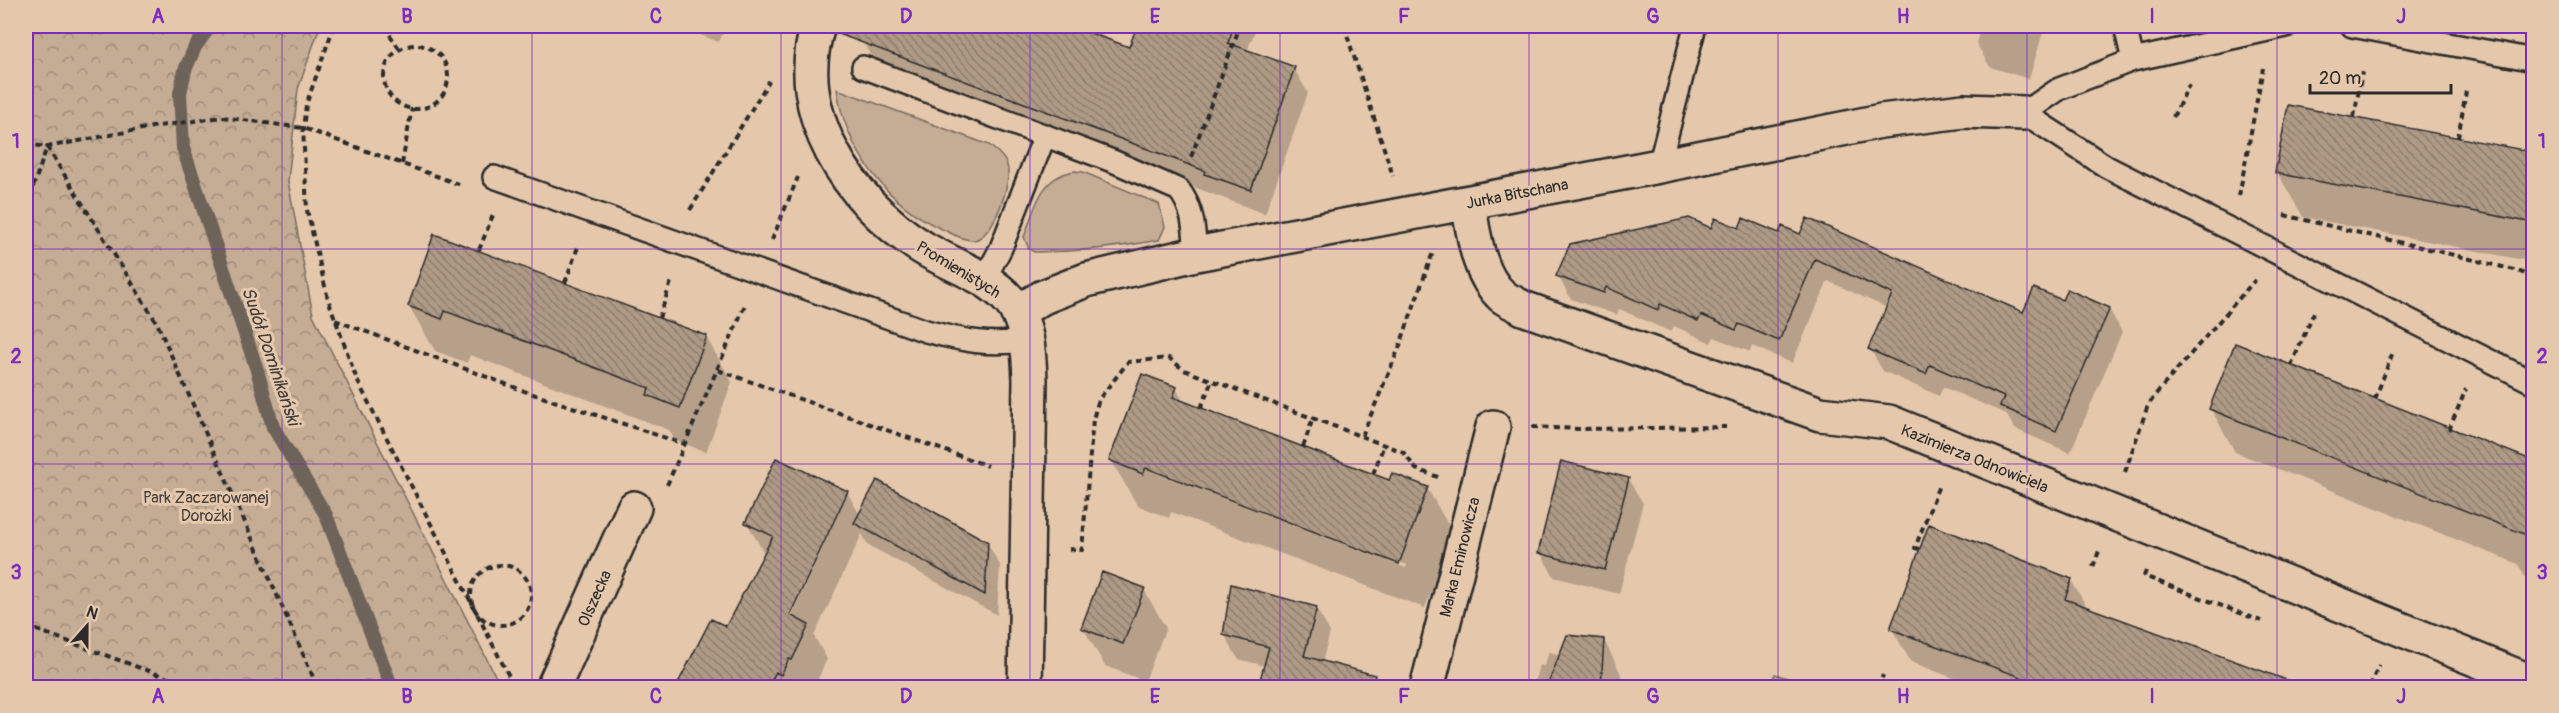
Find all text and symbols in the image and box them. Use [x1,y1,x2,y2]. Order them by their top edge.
text: A [152,4,165,29]
text: B [401,4,413,29]
text: C [650,4,662,29]
text: D [900,4,913,29]
text: E [1150,4,1161,29]
text: F [1398,4,1410,29]
text: G [1646,4,1660,29]
text: H [1897,4,1910,29]
text: I [2149,4,2155,29]
text: J [2396,4,2406,29]
scale bar [2310,57,2451,95]
text: 20 m [2319,67,2361,90]
text: 1 [12,129,20,154]
text: 1 [2538,129,2546,154]
street label: Jurka Bitschana [1464,174,1570,214]
street label: Promienistych [913,237,1004,303]
water label: Sudół Dominikański [236,284,306,431]
text: 2 [10,344,22,369]
text: 2 [2536,344,2548,369]
street label: Kazimierza Odnowiciela [1898,420,2051,498]
park label: Park Zaczarowanej Dorożki [143,488,269,526]
street label: Marka Eminowicza [1435,495,1485,619]
text: 3 [10,560,22,585]
text: 3 [2536,560,2548,585]
street label: Olszecka [574,567,616,630]
north arrow [57,596,117,656]
text: N [83,602,101,624]
text: A [152,684,165,709]
text: B [401,684,413,709]
text: C [650,684,662,709]
text: D [900,684,913,709]
text: E [1150,684,1161,709]
text: F [1398,684,1410,709]
text: G [1646,684,1660,709]
text: H [1897,684,1910,709]
text: I [2149,684,2155,709]
text: J [2396,684,2406,709]

